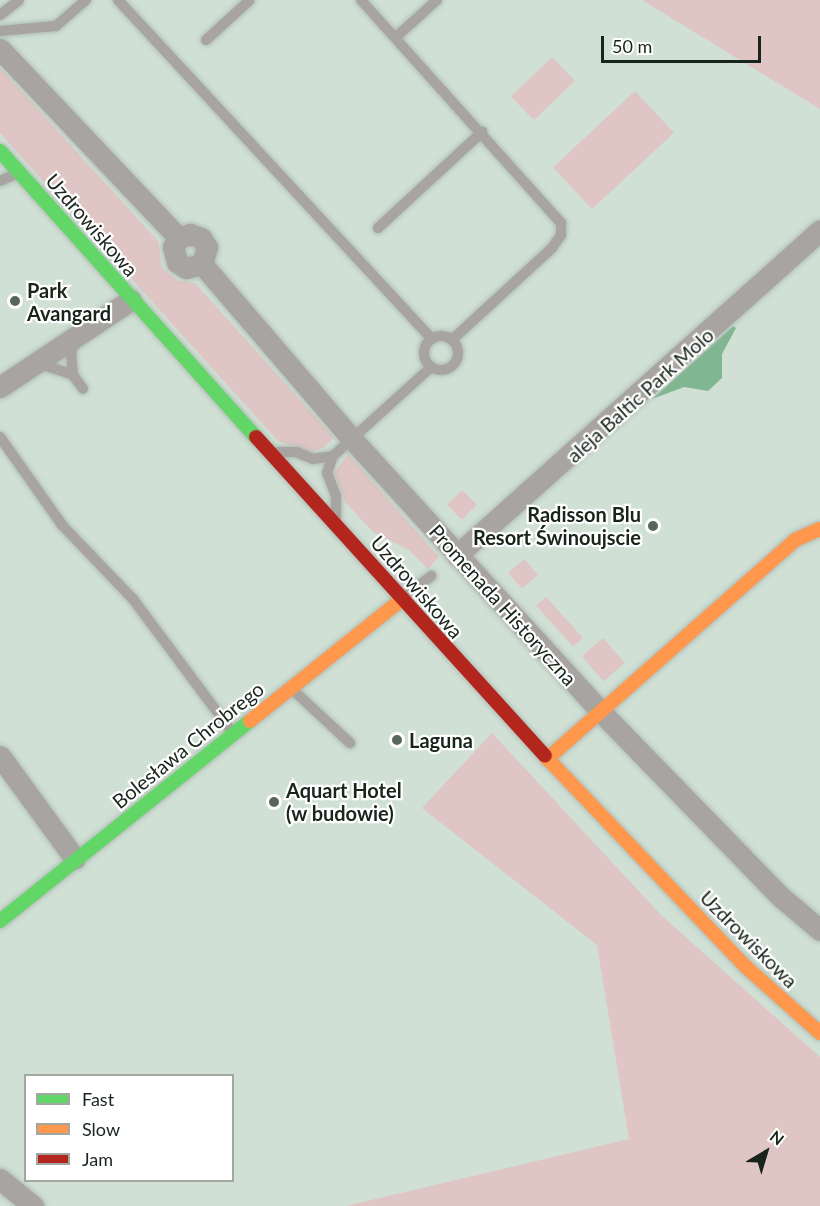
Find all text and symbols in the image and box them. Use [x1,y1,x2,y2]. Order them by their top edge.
scale bar [604,24,764,62]
text: 50 m [612,35,652,57]
street label: Uzdrowiskowa [41,169,143,281]
place label: Park Avangard [27,278,111,325]
marker: Park Avangard [8,294,22,308]
street label: aleja Baltic Park Molo [562,323,718,467]
place label: Radisson Blu Resort Świnoujscie [473,502,641,549]
marker: Radisson Blu Resort Świnoujscie [646,519,660,533]
street label: Promenada Historyczna [424,520,582,690]
street label: Uzdrowiskowa [366,531,468,643]
street label: Bolesława Chrobrego [108,677,268,813]
place label: Laguna [409,728,473,752]
marker: Laguna [390,733,404,747]
place label: Aquart Hotel (w budowie) [286,778,402,825]
marker: Aquart Hotel (w budowie) [267,795,281,809]
street label: Uzdrowiskowa [695,885,803,993]
legend [24,1074,234,1182]
text: Fast [82,1088,114,1110]
text: Slow [82,1118,120,1140]
north arrow [736,1122,796,1182]
text: N [767,1126,788,1149]
text: Jam [82,1148,113,1170]

